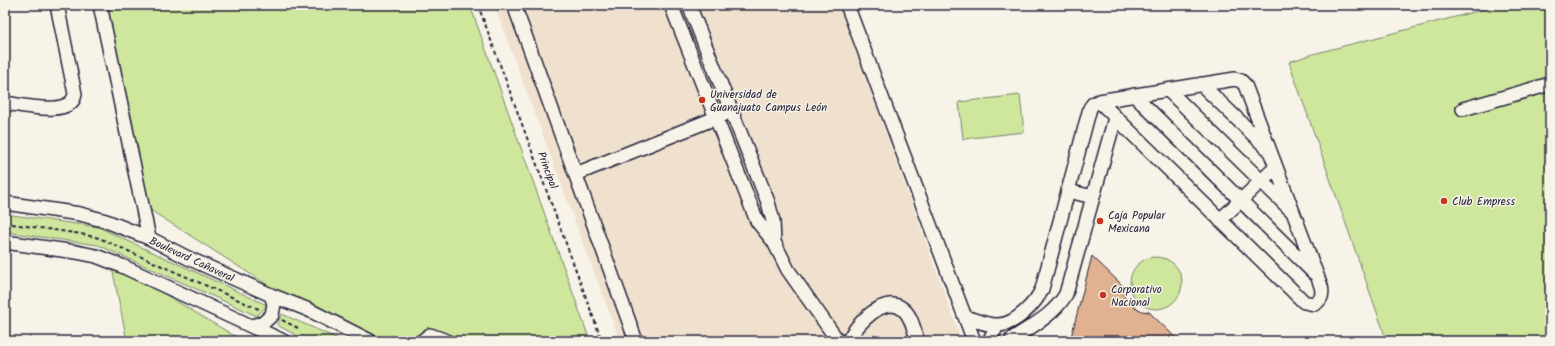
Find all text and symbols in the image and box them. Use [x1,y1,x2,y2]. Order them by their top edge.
place label: Universidad de Guanajuato Campus León [710,86,827,117]
marker: Universidad de Guanajuato Campus León [697,95,707,105]
street label: Principal [532,149,562,192]
place label: Club Empress [1452,193,1515,211]
marker: Club Empress [1439,196,1449,206]
place label: Caja Popular Mexicana [1108,207,1166,238]
marker: Caja Popular Mexicana [1095,216,1105,226]
street label: Boulevard Cañaveral [146,232,237,288]
place label: Corporativo Nacional [1111,281,1162,312]
marker: Corporativo Nacional [1098,290,1108,300]

